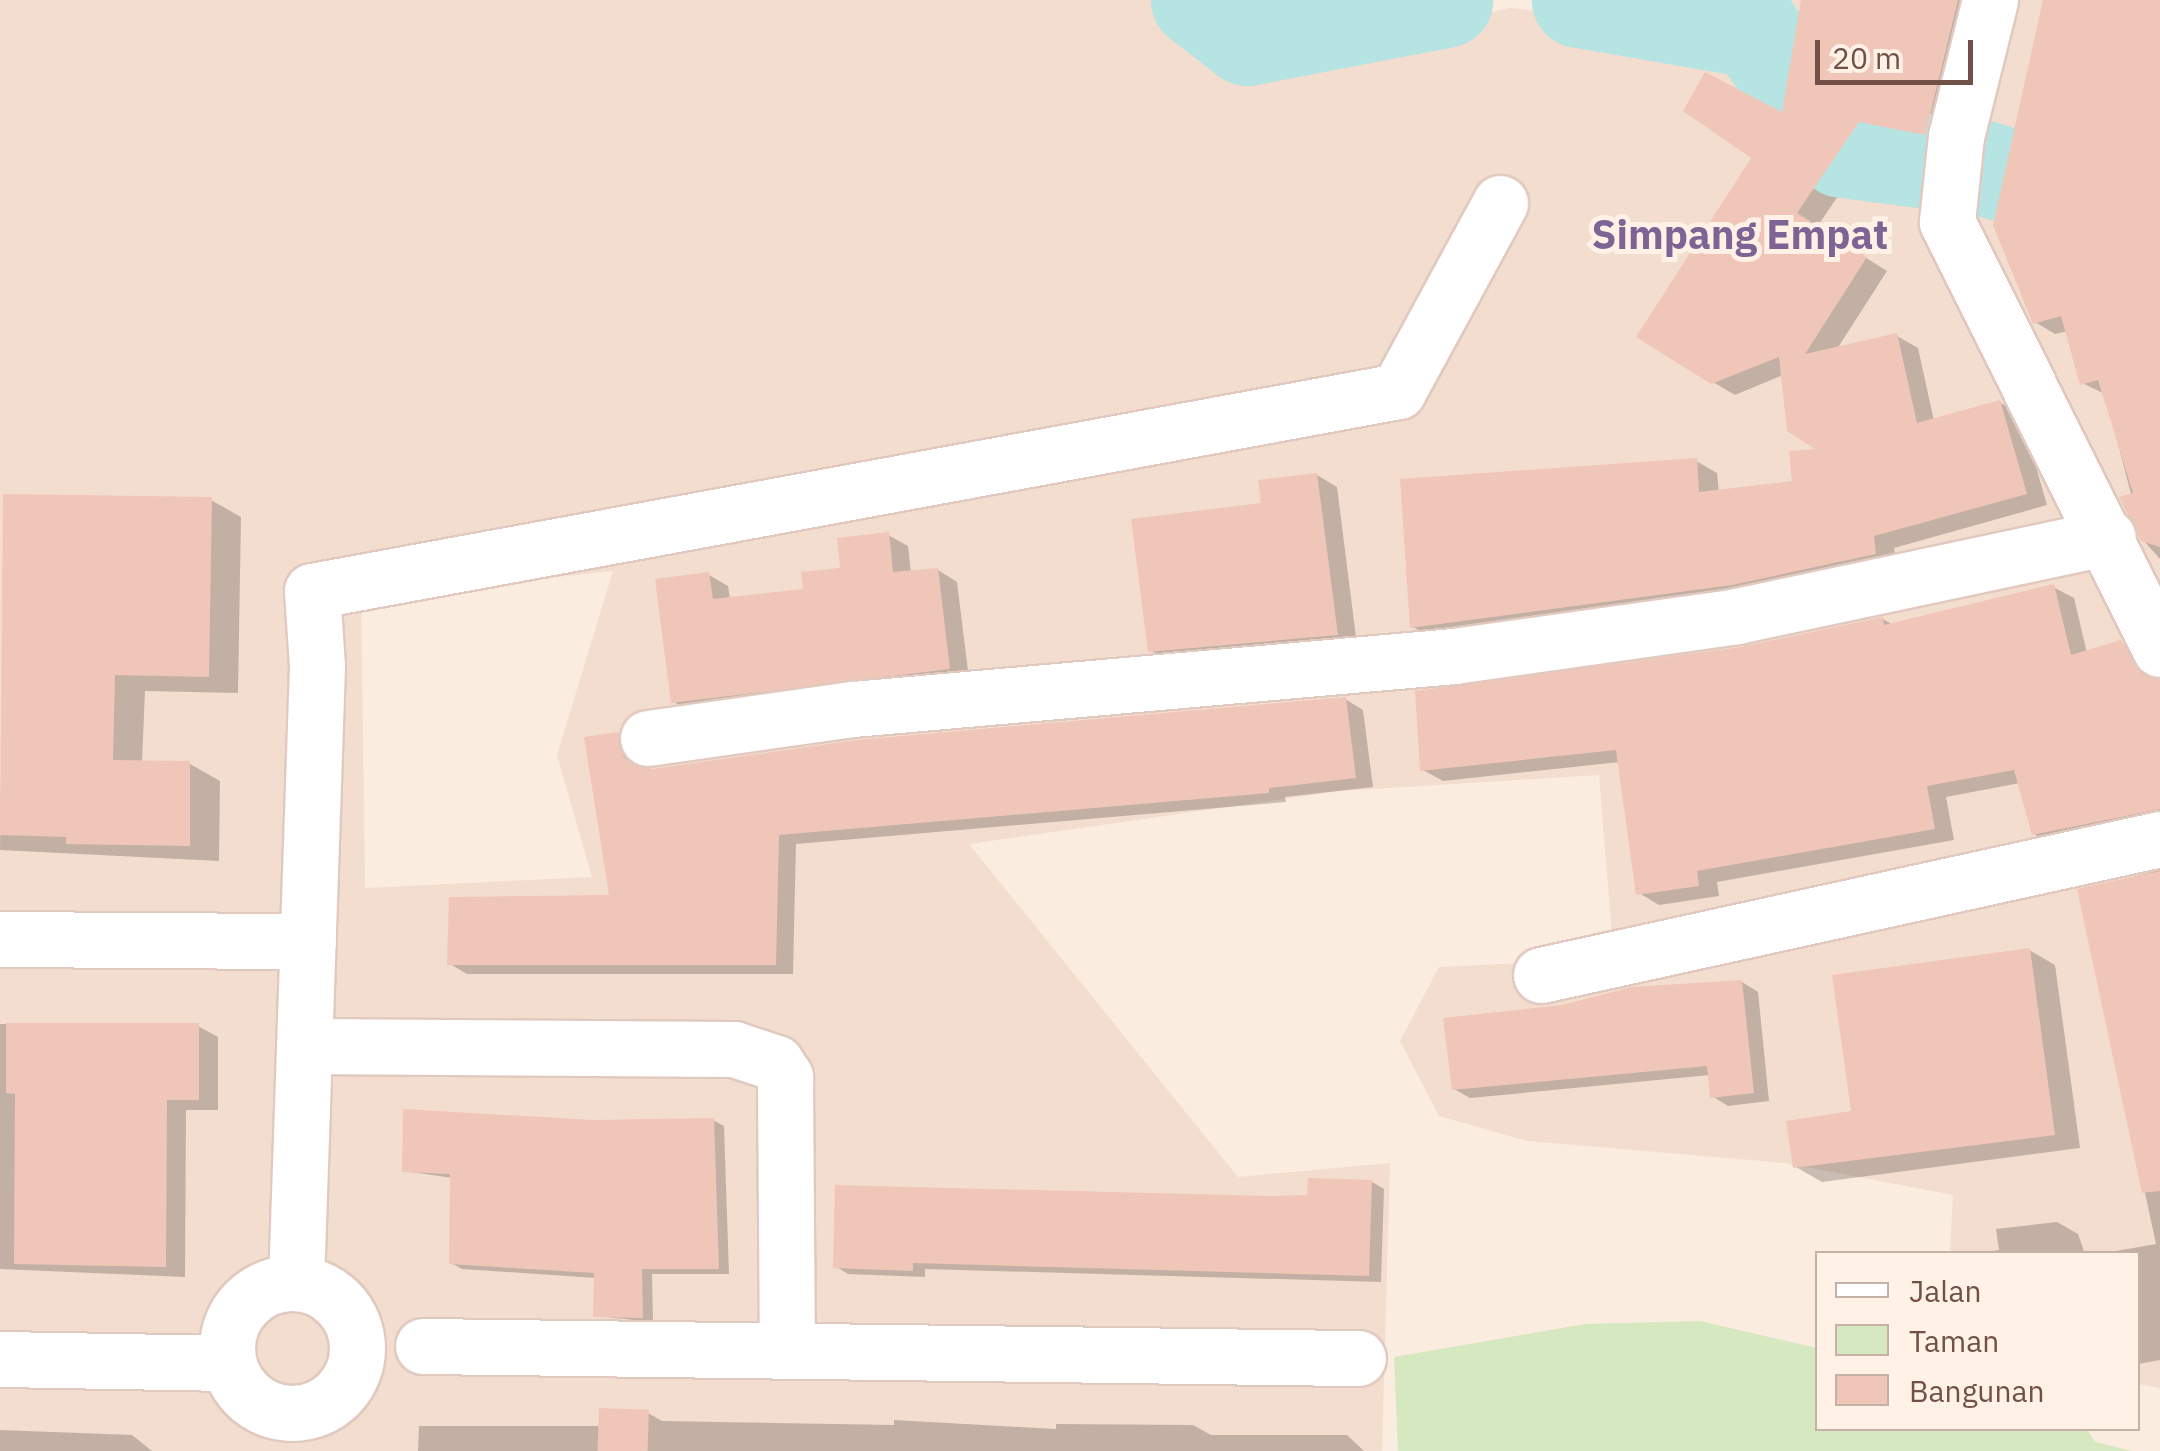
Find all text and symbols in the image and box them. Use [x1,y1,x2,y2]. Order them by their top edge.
scale bar [1820,20,1978,82]
text: 20 m [1832,38,1901,77]
district label: Simpang Empat [1592,210,1888,258]
legend [1815,1251,2140,1431]
text: Jalan [1909,1271,1982,1310]
text: Taman [1909,1321,1999,1360]
text: Bangunan [1909,1371,2045,1410]

